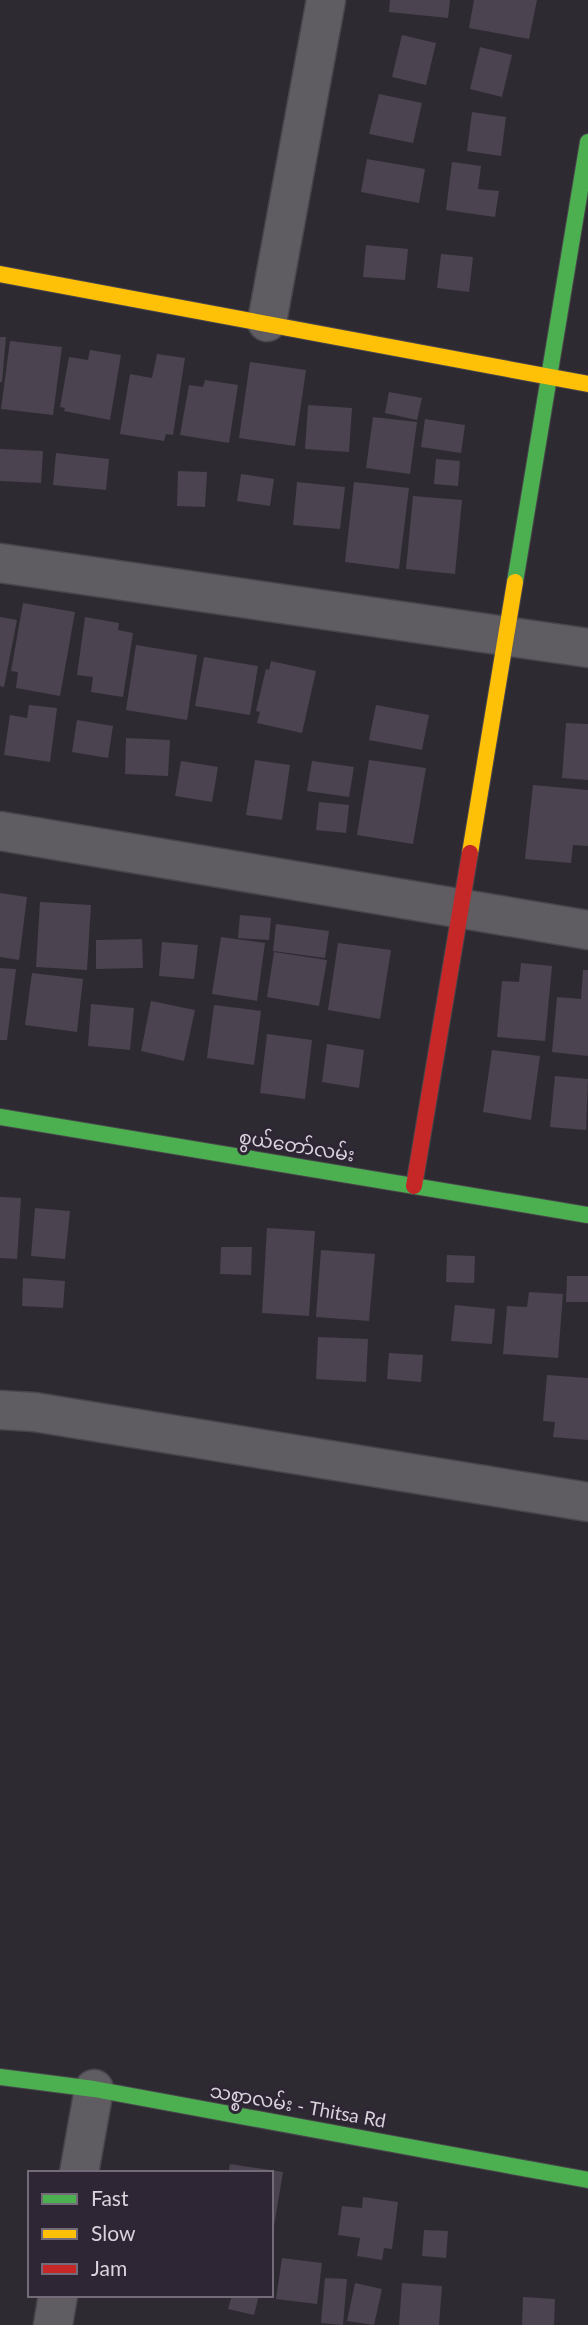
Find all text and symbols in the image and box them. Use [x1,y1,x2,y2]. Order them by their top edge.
street label: စွယ်တော်လမ်း [237,1123,357,1170]
street label: သစ္စာလမ်း - Thitsa Rd [207,2076,388,2137]
legend [28,2171,273,2297]
text: Fast [91,2185,129,2210]
text: Slow [91,2220,136,2245]
text: Jam [91,2255,127,2280]

